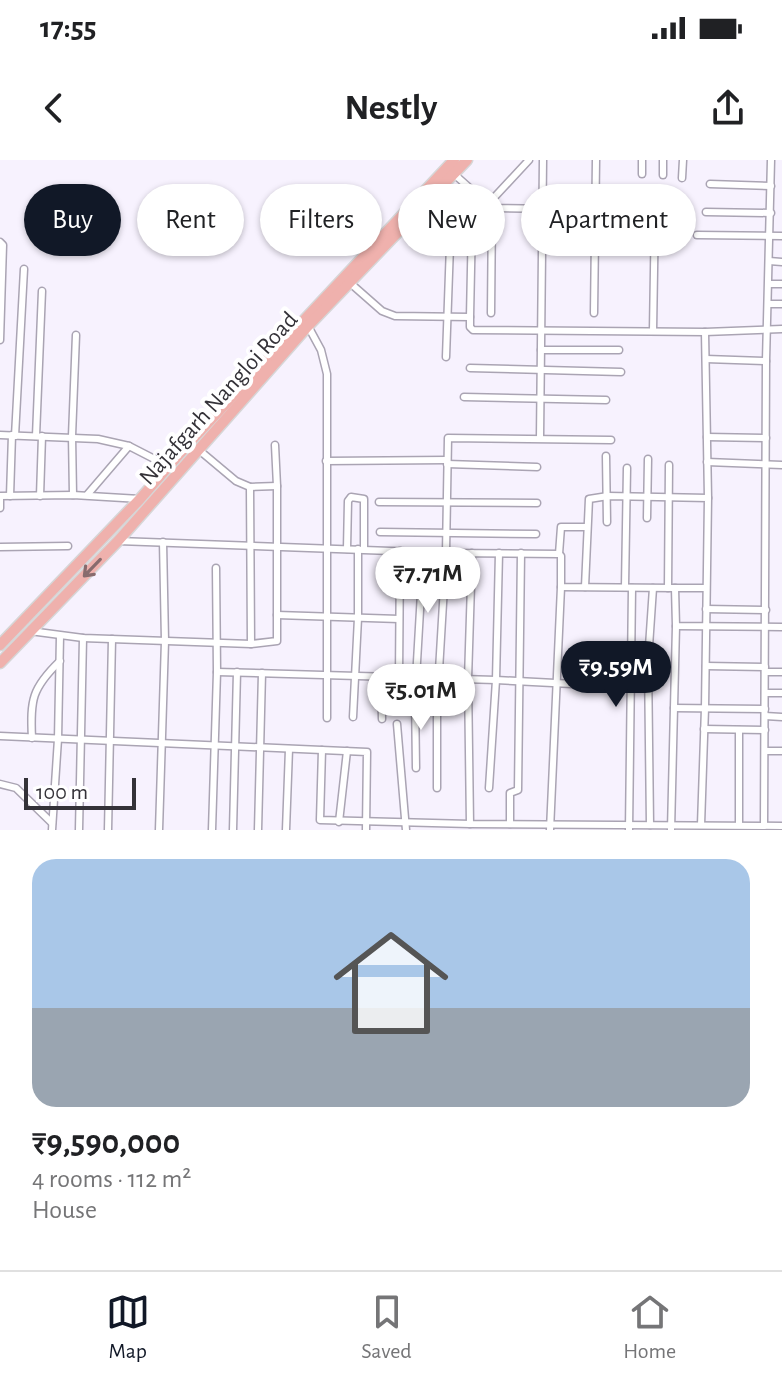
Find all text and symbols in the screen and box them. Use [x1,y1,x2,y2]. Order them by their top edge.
text: 17:55 [40,13,97,43]
icon: back [32,86,76,130]
icon: share [706,86,750,130]
text: Nestly [345,90,437,126]
chip: Buy [24,184,121,256]
chip: Rent [137,184,244,256]
chip: Filters [260,184,382,256]
chip: New [398,184,505,256]
chip: Apartment [521,184,696,256]
street label: Najafgarh Nangloi Road [135,308,302,490]
pin: ₹7.71M [363,547,493,615]
one-way arrow [83,557,102,577]
text: ₹7.71M [393,560,463,586]
pin: ₹9.59M [551,641,681,709]
text: ₹9.59M [579,654,653,680]
pin: ₹5.01M [356,664,486,732]
text: ₹5.01M [385,677,457,703]
scale bar [24,774,136,810]
text: 100 m [36,781,88,803]
icon: home [319,911,463,1055]
text: ₹9,590,000 [32,1126,180,1160]
text: 4 rooms · 112 m² [32,1166,191,1192]
text: House [32,1197,97,1223]
tab: Map [106,1290,150,1364]
tab: Saved [361,1290,412,1364]
tab: Home [623,1290,676,1364]

